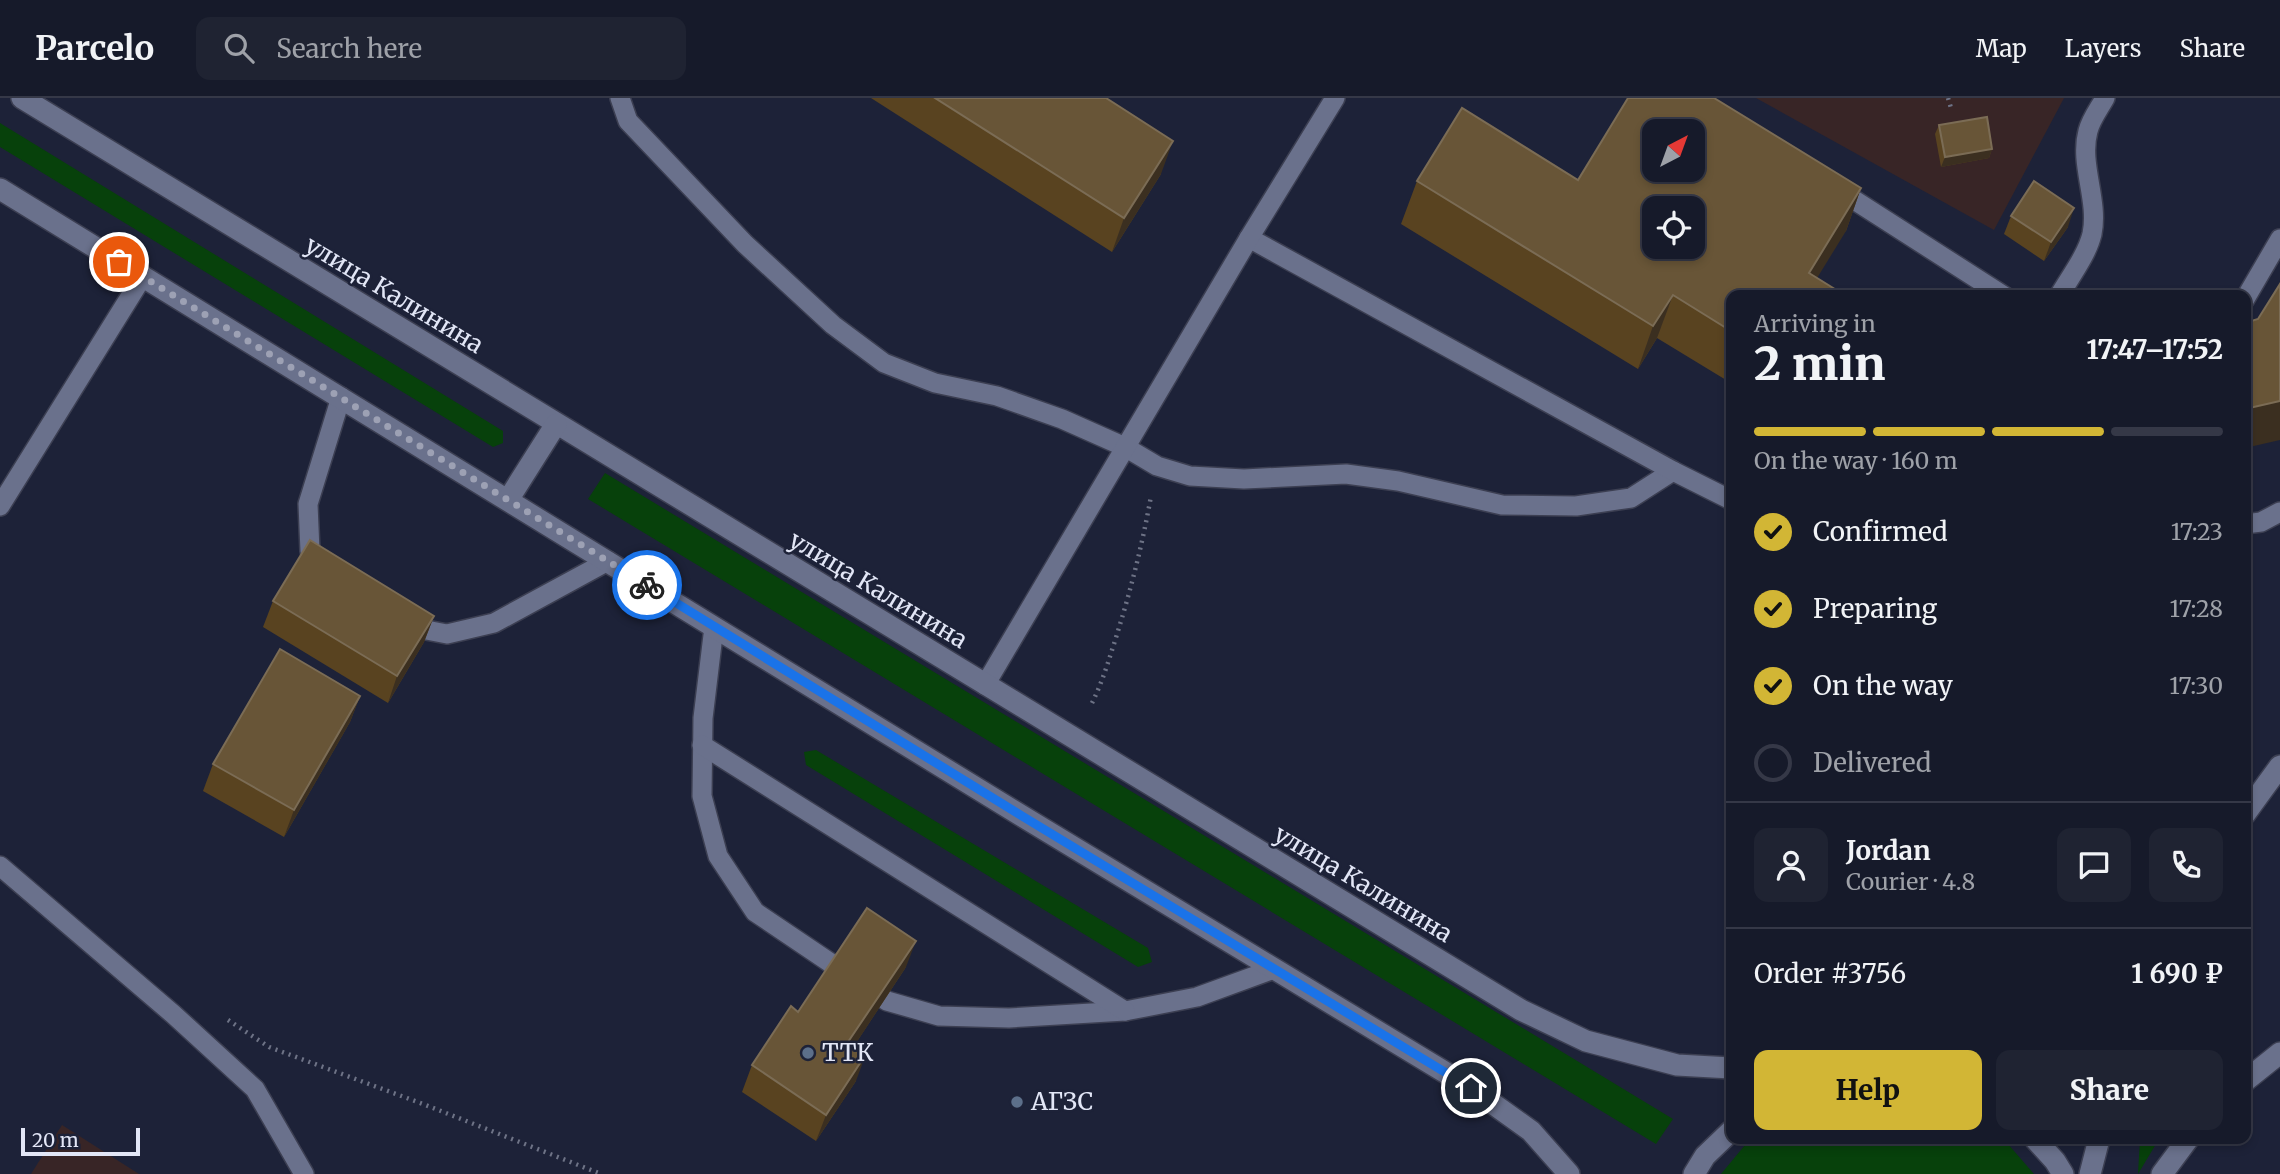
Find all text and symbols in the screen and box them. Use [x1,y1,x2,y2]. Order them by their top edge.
search box [196,17,686,80]
text: Parcelo [35,28,154,69]
icon: search [220,29,258,67]
text: Search here [276,32,422,65]
text: Map [1976,33,2027,64]
text: Layers [2065,33,2141,64]
text: Share [2179,33,2245,64]
north arrow [1642,119,1704,182]
map controls [1642,119,1705,259]
button: locate [1642,196,1705,259]
street label: улица Калинина [299,229,489,360]
pin [89,232,149,292]
icon: bag [100,243,138,281]
text: Arriving in [1754,309,1876,338]
text: 17:47–17:52 [2087,333,2223,366]
text: 2 min [1754,335,1886,393]
text: On the way · 160 m [1754,446,1958,475]
icon: check [1754,513,1792,551]
text: Confirmed [1813,515,1948,548]
text: 17:23 [2171,517,2223,546]
street label: улица Калинина [783,524,973,655]
courier [612,550,682,620]
icon: bike [628,566,666,604]
icon: check [1754,590,1792,628]
text: Preparing [1813,592,1937,625]
text: 17:28 [2170,594,2223,623]
icon: check [1754,667,1792,705]
text: On the way [1813,669,1953,702]
text: 17:30 [2169,671,2223,700]
text: Delivered [1813,746,1932,779]
street label: улица Калинина [1268,818,1458,949]
button: person [1754,828,1828,902]
button: chat [2057,828,2131,902]
button: phone [2149,828,2223,902]
text: Jordan [1846,834,1931,867]
text: Courier · 4.8 [1846,867,1975,896]
text: Order #3756 [1754,957,1906,990]
text: 1 690 ₽ [2131,957,2223,990]
place label: ТТК [822,1037,873,1068]
marker: ТТК [800,1045,816,1061]
button: Help [1754,1050,1982,1130]
button: Share [1996,1050,2223,1130]
pin [1441,1058,1501,1118]
icon: home [1452,1069,1490,1107]
place label: АГЗС [1030,1086,1093,1117]
marker: АГЗС [1009,1094,1025,1110]
scale bar [21,1125,140,1157]
text: 20 m [32,1128,79,1152]

